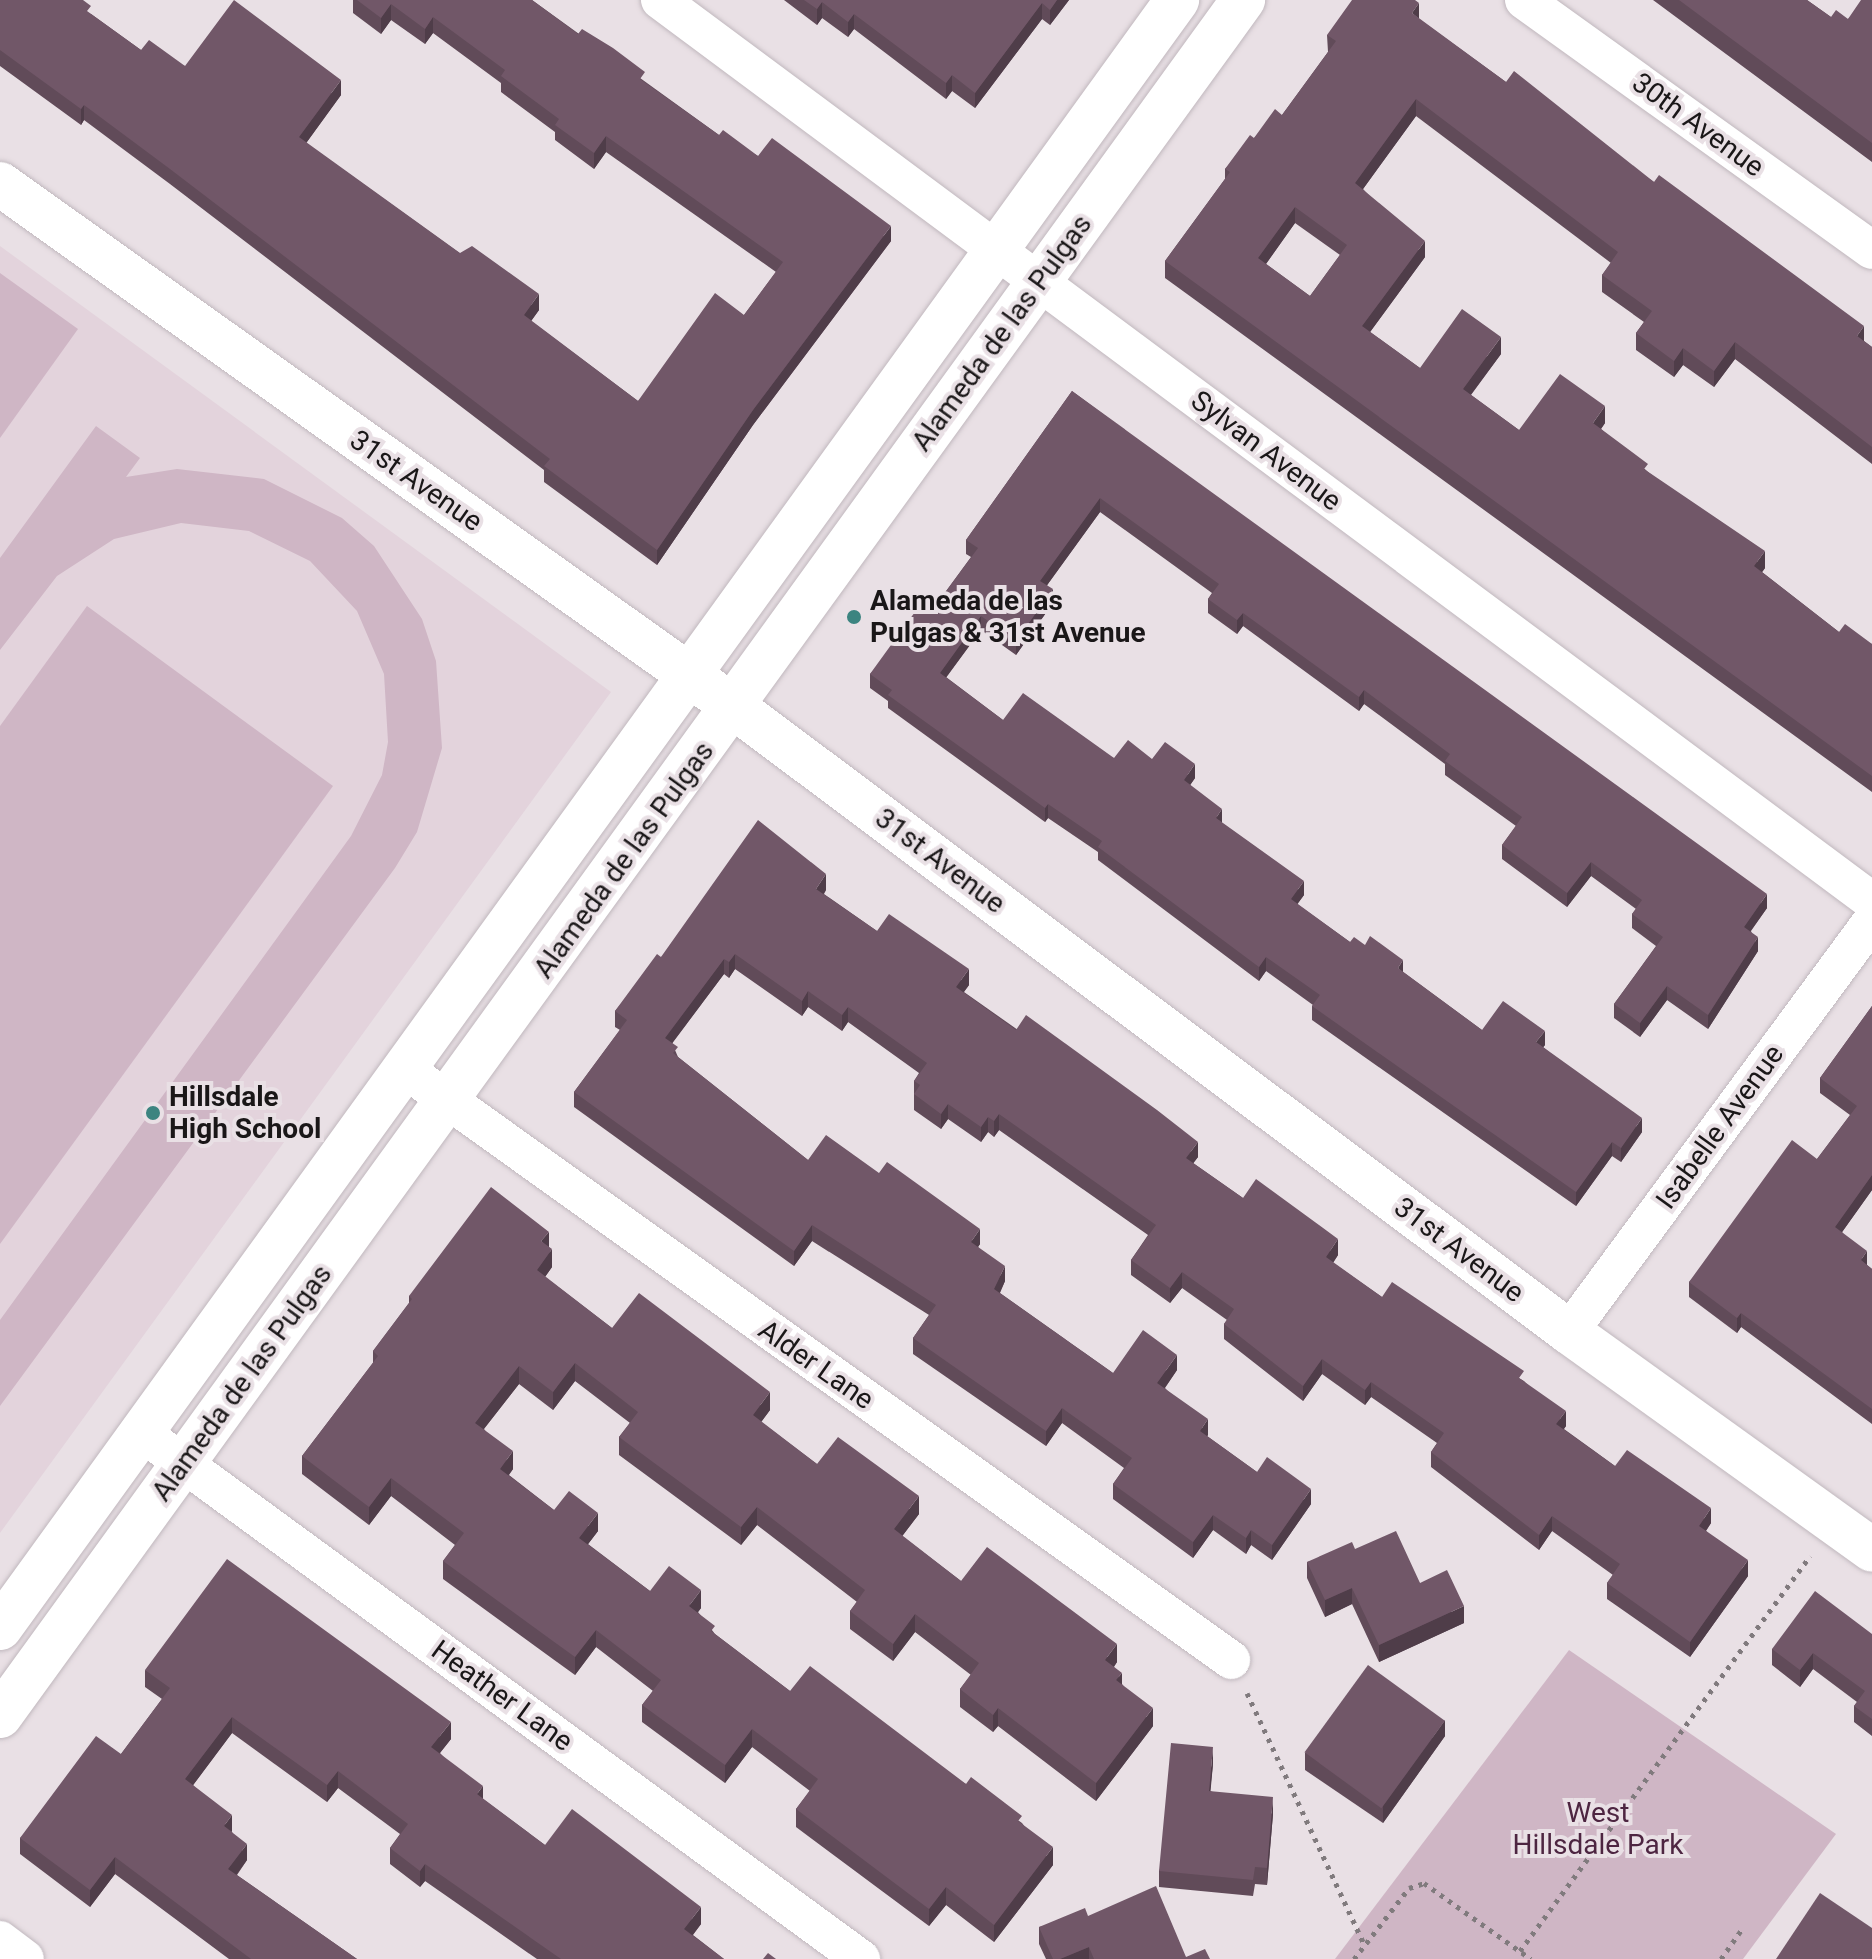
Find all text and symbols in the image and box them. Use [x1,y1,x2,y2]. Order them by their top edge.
street label: 30th Avenue [1626,66,1770,184]
street label: Alameda de las Pulgas [905,208,1099,458]
street label: Sylvan Avenue [1184,384,1348,518]
street label: 31st Avenue [343,423,489,539]
place label: Alameda de las Pulgas & 31st Avenue [870,584,1146,650]
marker: Alameda de las Pulgas & 31st Avenue [845,608,863,626]
street label: Alameda de las Pulgas [527,735,721,985]
street label: 31st Avenue [869,801,1011,921]
street label: Isabelle Avenue [1649,1038,1791,1216]
place label: Hillsdale High School [169,1080,321,1146]
marker: Hillsdale High School [144,1104,162,1122]
street label: 31st Avenue [1388,1190,1530,1310]
street label: Alameda de las Pulgas [145,1258,339,1508]
street label: Alder Lane [752,1313,880,1417]
street label: Heather Lane [425,1633,579,1759]
park label: West Hillsdale Park [1513,1796,1683,1862]

